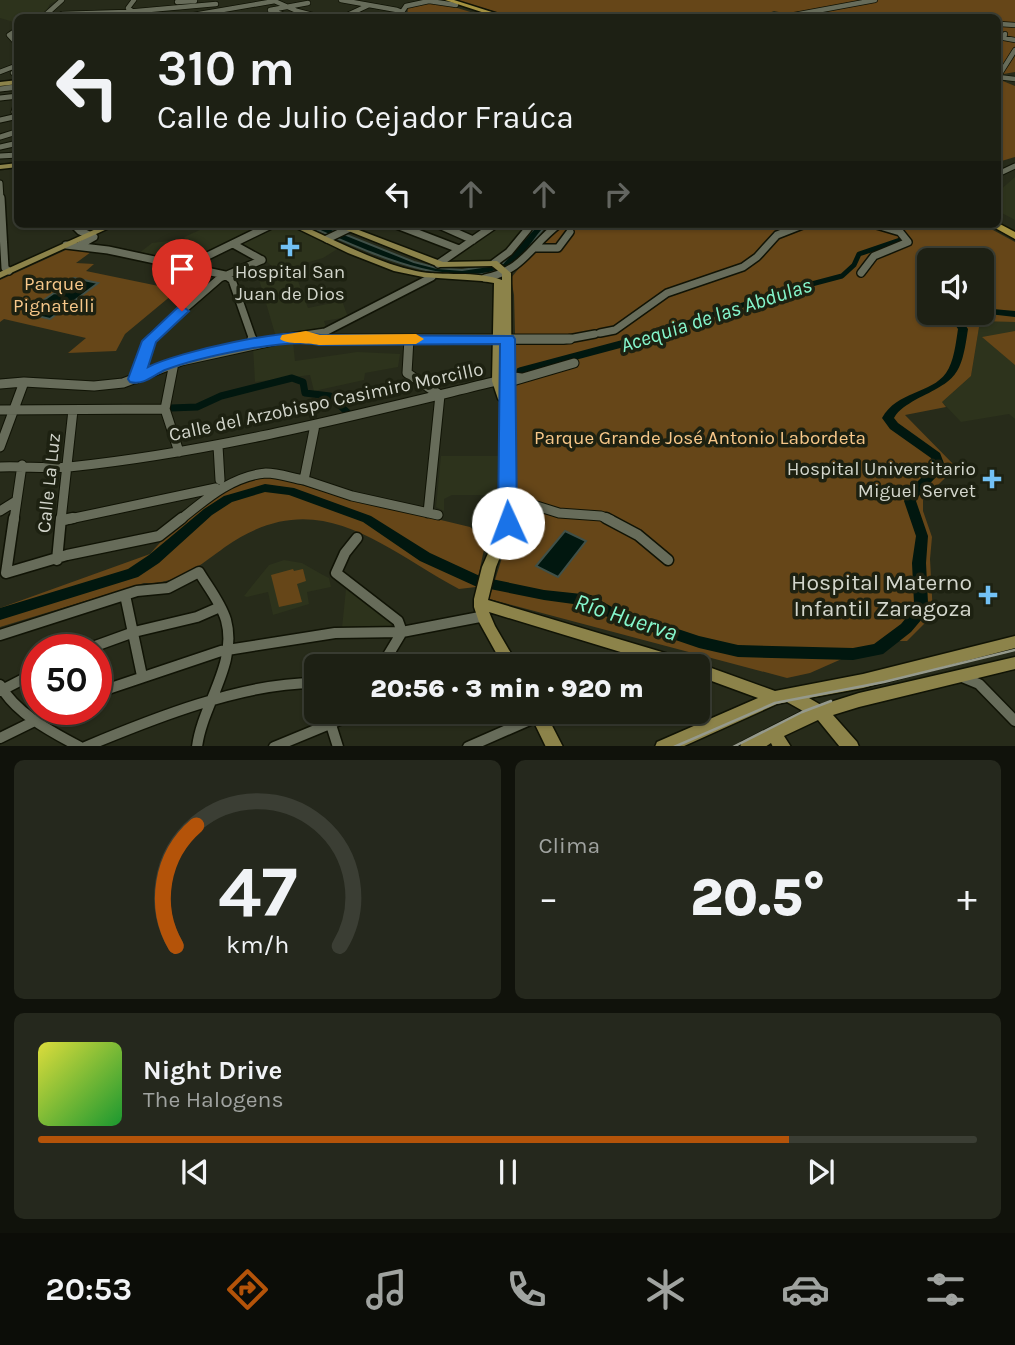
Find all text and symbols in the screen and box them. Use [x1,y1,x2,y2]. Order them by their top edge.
text: 310 m [157,40,295,97]
icon: left [42,42,133,133]
text: Calle de Julio Cejador Fraúca [157,99,574,136]
icon: left [379,175,417,213]
icon: ahead [452,175,490,213]
icon: ahead [525,175,563,213]
icon: right [598,175,636,213]
marker: Hospital San Juan de Dios [280,237,300,257]
pin [152,239,212,311]
map controls [917,248,994,325]
button: sound [917,248,994,325]
icon: arrive [163,250,201,288]
place label: Hospital San Juan de Dios [235,261,345,305]
park label: Parque Pignatelli [13,273,95,317]
water label: Acequia de las Abdulas [617,273,815,357]
street label: Calle del Arzobispo Casimiro Morcillo [167,358,485,446]
park label: Parque Grande José Antonio Labordeta [534,427,866,449]
street label: Calle La Luz [33,432,65,534]
place label: Hospital Universitario Miguel Servet [787,458,976,502]
marker: Hospital Universitario Miguel Servet [982,469,1002,489]
position arrow [471,486,545,560]
place label: Hospital Materno Infantil Zaragoza [791,569,972,622]
marker: Hospital Materno Infantil Zaragoza [978,585,998,605]
water label: Río Huerva [571,587,681,647]
speed limit sign: 50 [21,634,112,725]
text: 20:56 · 3 min · 920 m [370,673,644,704]
text: Clima [539,832,600,859]
text: 47 [217,849,297,934]
text: 20.5° [690,867,825,928]
text: − [539,876,558,921]
text: + [957,876,977,921]
text: km/h [226,929,289,958]
text: Night Drive [143,1055,282,1086]
text: The Halogens [143,1086,283,1113]
icon: previous [176,1153,214,1191]
icon: pause [489,1153,527,1191]
icon: next [802,1153,840,1191]
icon: directions [223,1265,272,1314]
icon: music [362,1265,411,1314]
icon: phone [502,1265,551,1314]
icon: climate [641,1265,690,1314]
icon: car [781,1265,830,1314]
icon: filters [921,1265,970,1314]
text: 20:53 [45,1271,132,1308]

